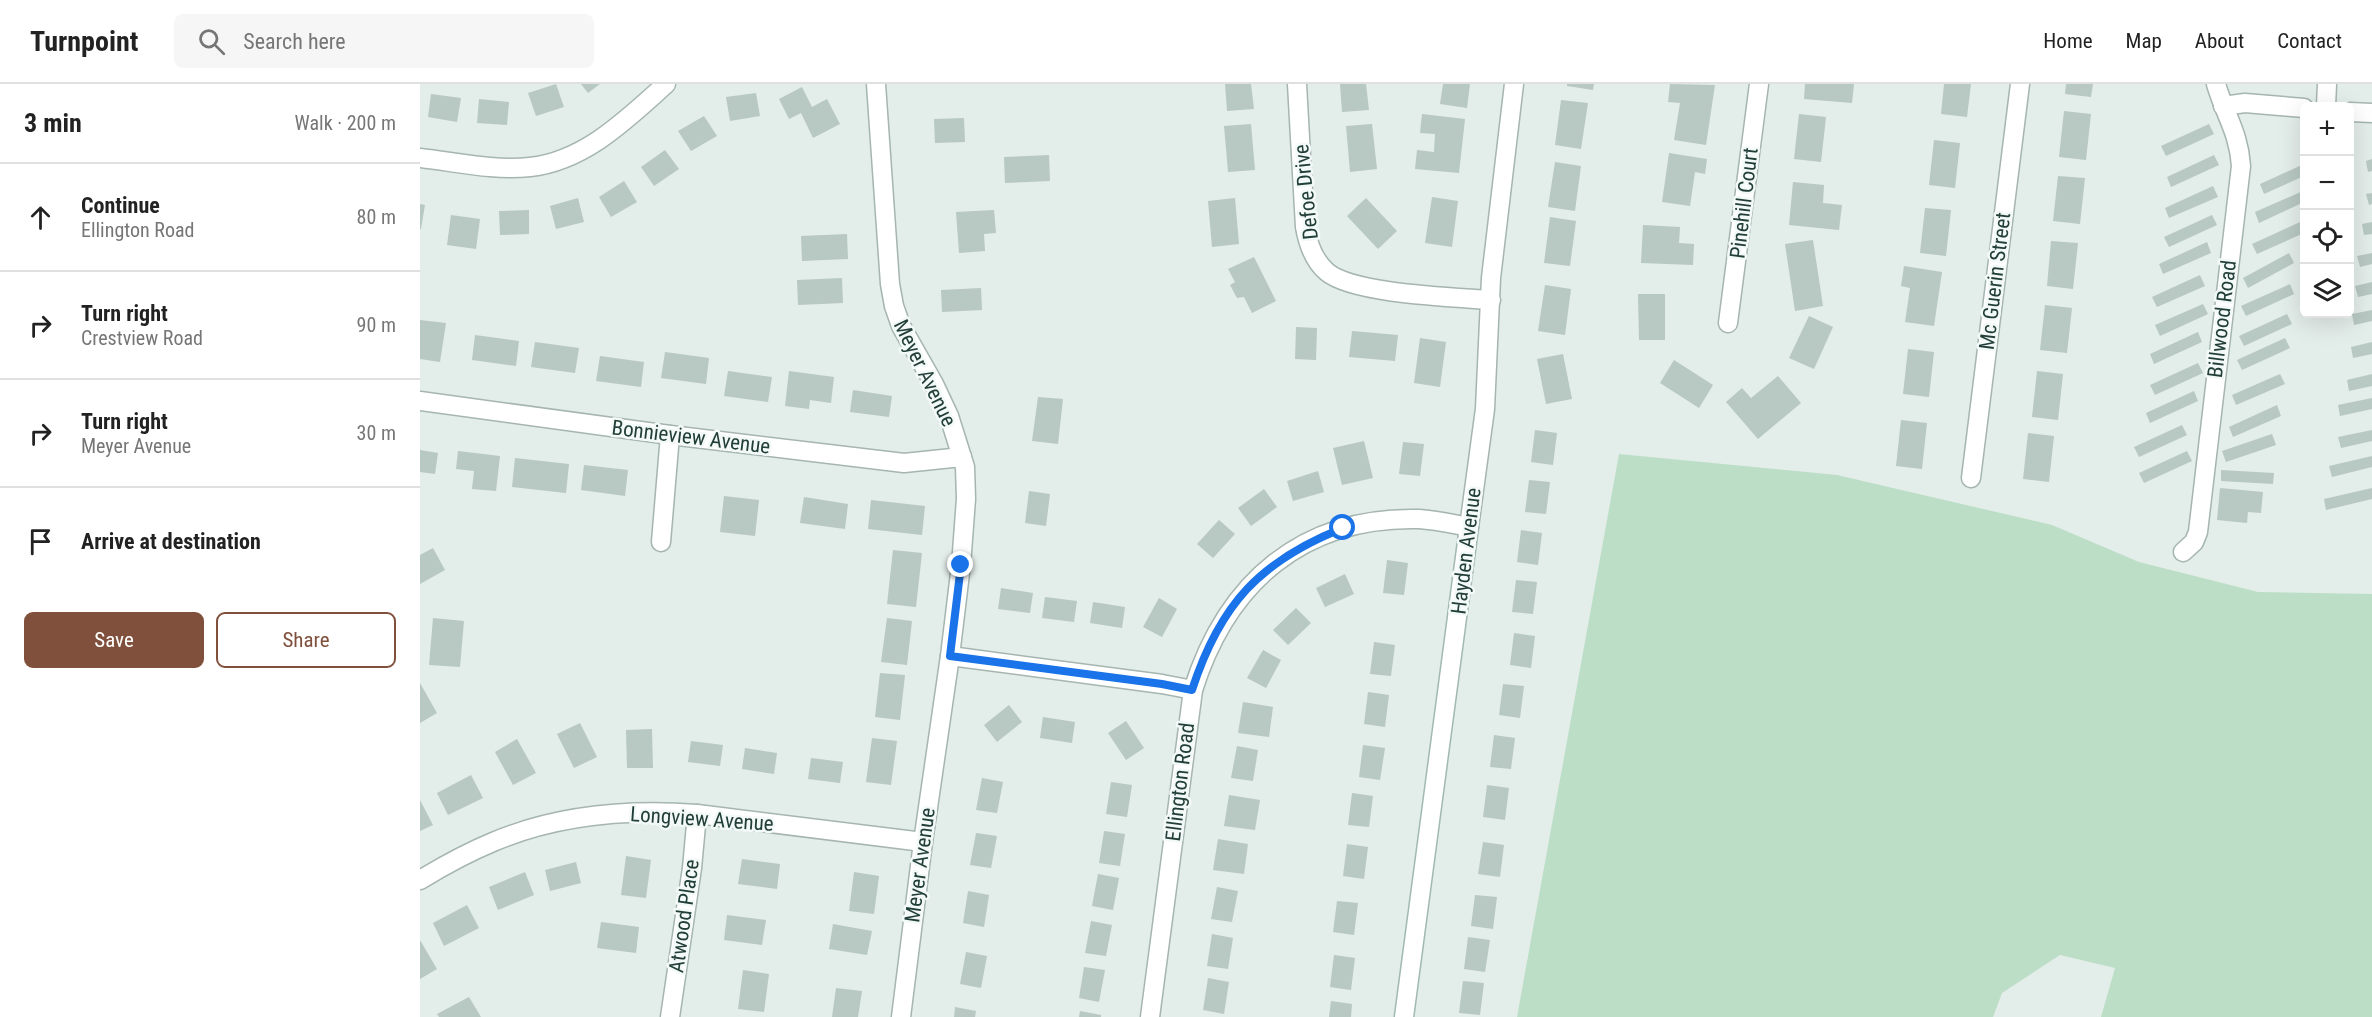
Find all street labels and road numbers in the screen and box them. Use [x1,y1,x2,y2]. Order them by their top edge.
street label: Defoe Drive [1289,143,1323,241]
street label: Pinehill Court [1725,146,1763,260]
street label: Mc Guerin Street [1975,211,2015,351]
street label: Billwood Road [2203,259,2241,379]
street label: Meyer Avenue [889,316,961,430]
street label: Bonnieview Avenue [610,415,772,459]
street label: Hayden Avenue [1446,486,1486,616]
street label: Ellington Road [1161,721,1199,843]
street label: Longview Avenue [630,802,775,836]
street label: Meyer Avenue [900,806,940,924]
street label: Atwood Place [664,858,704,974]

